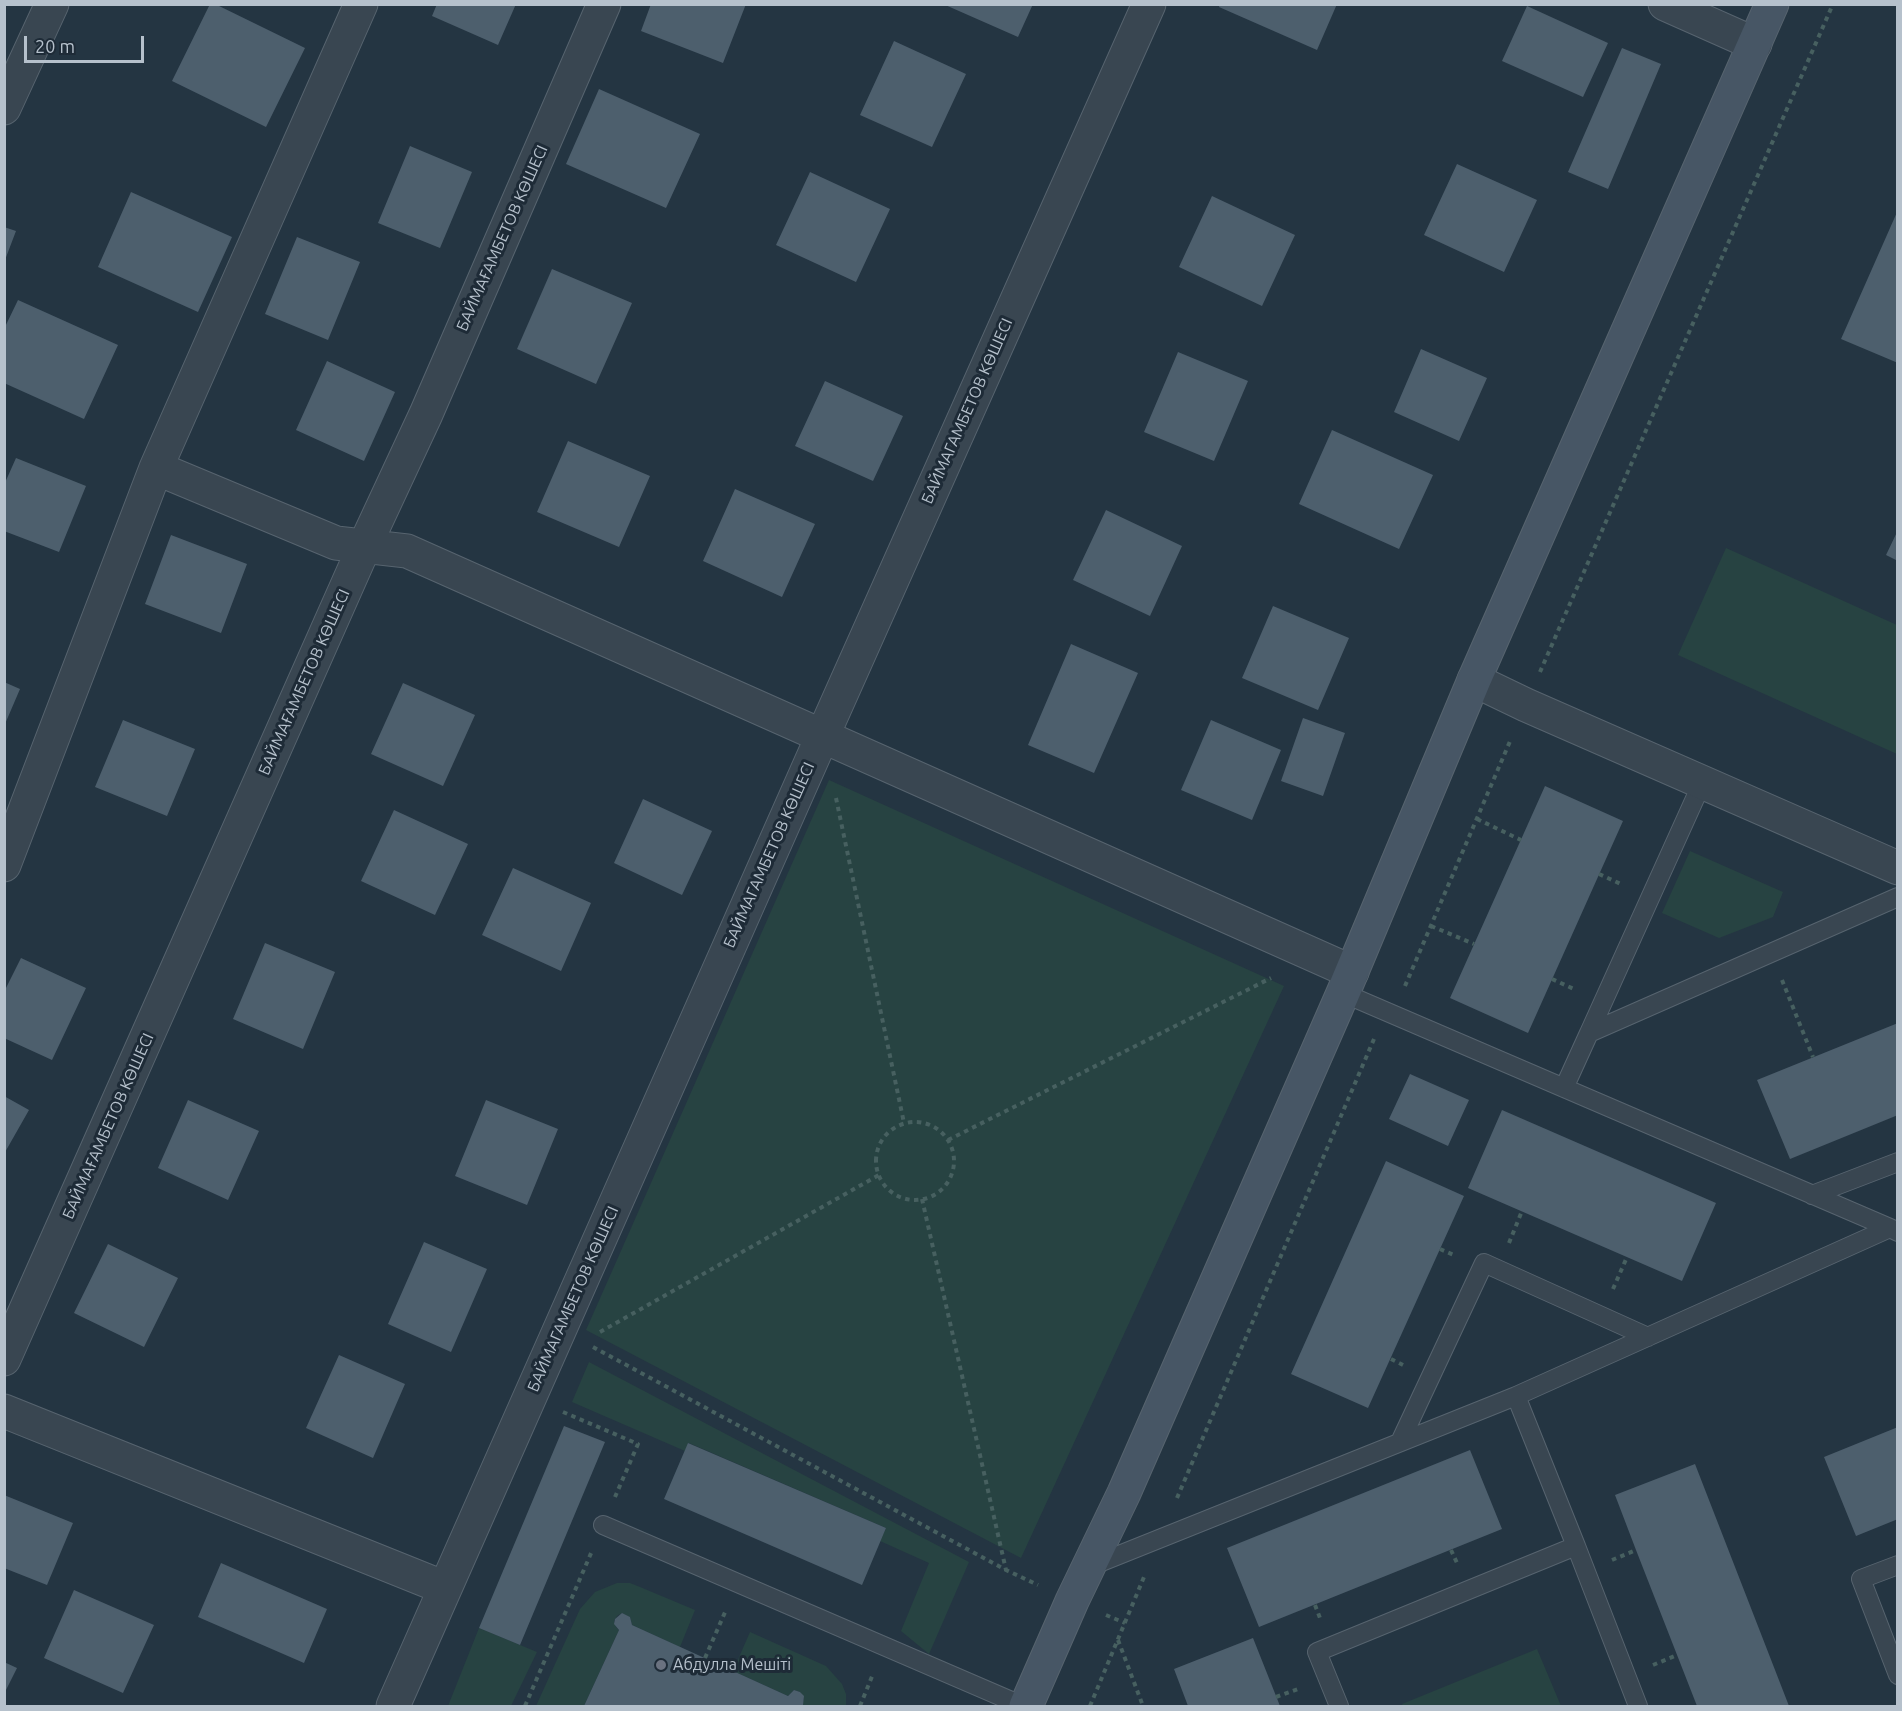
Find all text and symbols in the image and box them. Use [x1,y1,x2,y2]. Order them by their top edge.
scale bar [27,24,147,62]
text: 20 m [35,36,75,56]
street label: БАЙМАҒАМБЕТОВ КӨШЕСІ [452,142,552,334]
street label: БАЙМАГАМБЕТОВ КӨШЕСІ [917,315,1017,507]
street label: БАЙМАҒАМБЕТОВ КӨШЕСІ [254,586,354,778]
street label: БАЙМАГАМБЕТОВ КӨШЕСІ [719,759,819,951]
street label: БАЙМАҒАМБЕТОВ КӨШЕСІ [58,1030,158,1222]
street label: БАЙМАГАМБЕТОВ КӨШЕСІ [523,1203,623,1395]
place label: Абдулла Мешіті [673,1655,791,1675]
marker: Абдулла Мешіті [654,1658,668,1672]

